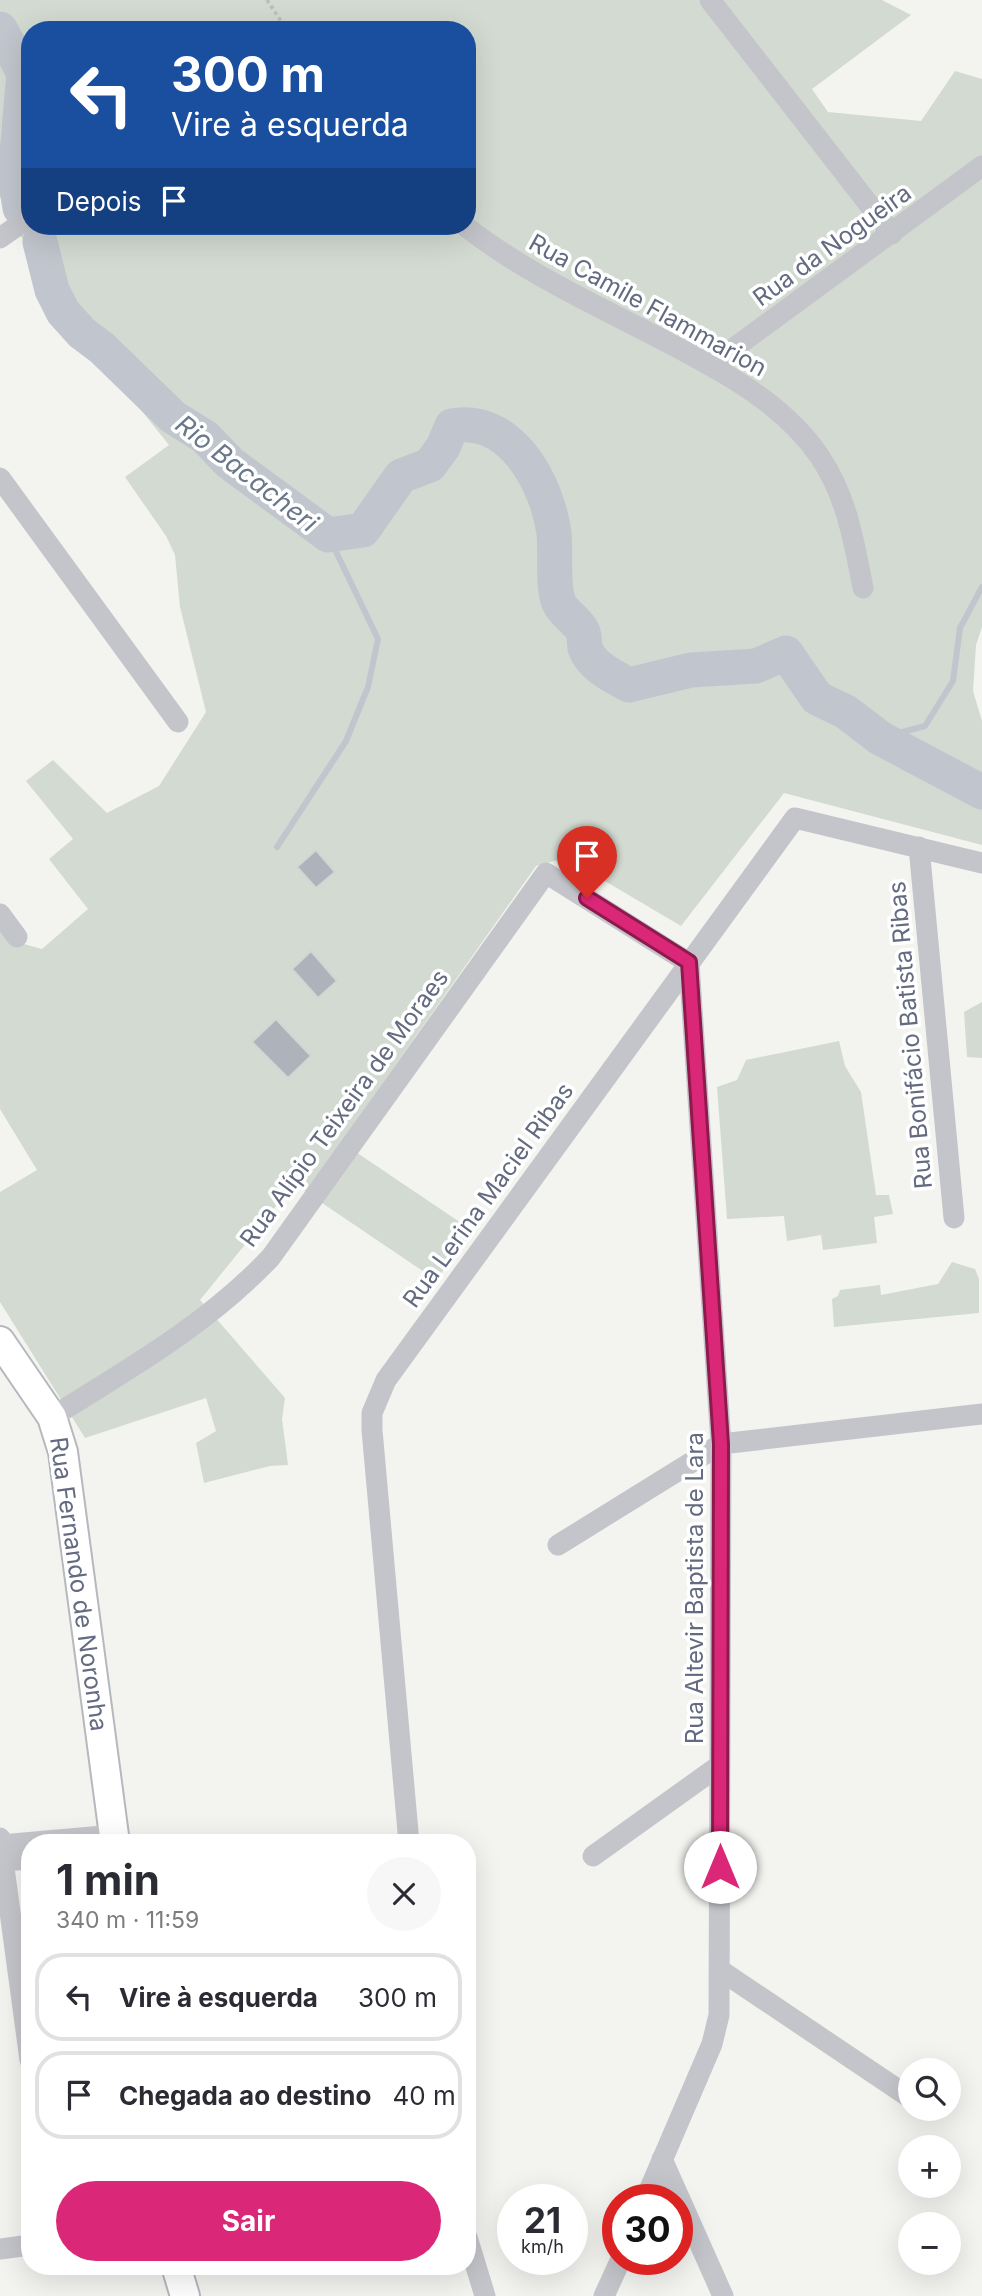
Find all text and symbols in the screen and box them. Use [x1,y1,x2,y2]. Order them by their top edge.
text: 300 m [171,45,325,104]
icon: left [56,49,147,140]
text: Vire à esquerda [171,105,409,144]
street label: Rua da Nogueira [747,178,917,312]
icon: arrive [155,182,193,220]
text: Depois [56,186,141,217]
street label: Rua Camile Flammarion [524,228,772,382]
water label: Rio Bacacheri [170,408,325,538]
pin [557,826,617,898]
icon: arrive [568,837,606,875]
street label: Rua Bonifácio Batista Ribas [882,880,938,1190]
street label: Rua Alípio Teixeira de Moraes [234,964,454,1252]
street label: Rua Lerina Maciel Ribas [397,1077,579,1313]
street label: Rua Altevir Baptista de Lara [680,1432,709,1744]
street label: Rua Fernando de Noronha [44,1435,114,1733]
position arrow [683,1830,757,1904]
text: 1 min [56,1854,160,1905]
button: close [367,1857,441,1931]
text: 340 m · 11:59 [56,1906,199,1934]
icon: left [60,1978,98,2016]
text: Vire à esquerda [119,1982,318,2013]
text: 300 m [358,1982,437,2013]
map controls [898,2058,961,2275]
button: search [898,2058,961,2121]
icon: arrive [60,2076,98,2114]
text: Chegada ao destino [119,2080,371,2111]
text: 40 m [392,2080,456,2111]
button: + [898,2135,961,2198]
button: Sair [56,2181,441,2261]
speed limit sign: 30 [602,2184,693,2275]
text: 21 [524,2199,561,2241]
button: − [898,2212,961,2275]
text: km/h [521,2236,564,2257]

